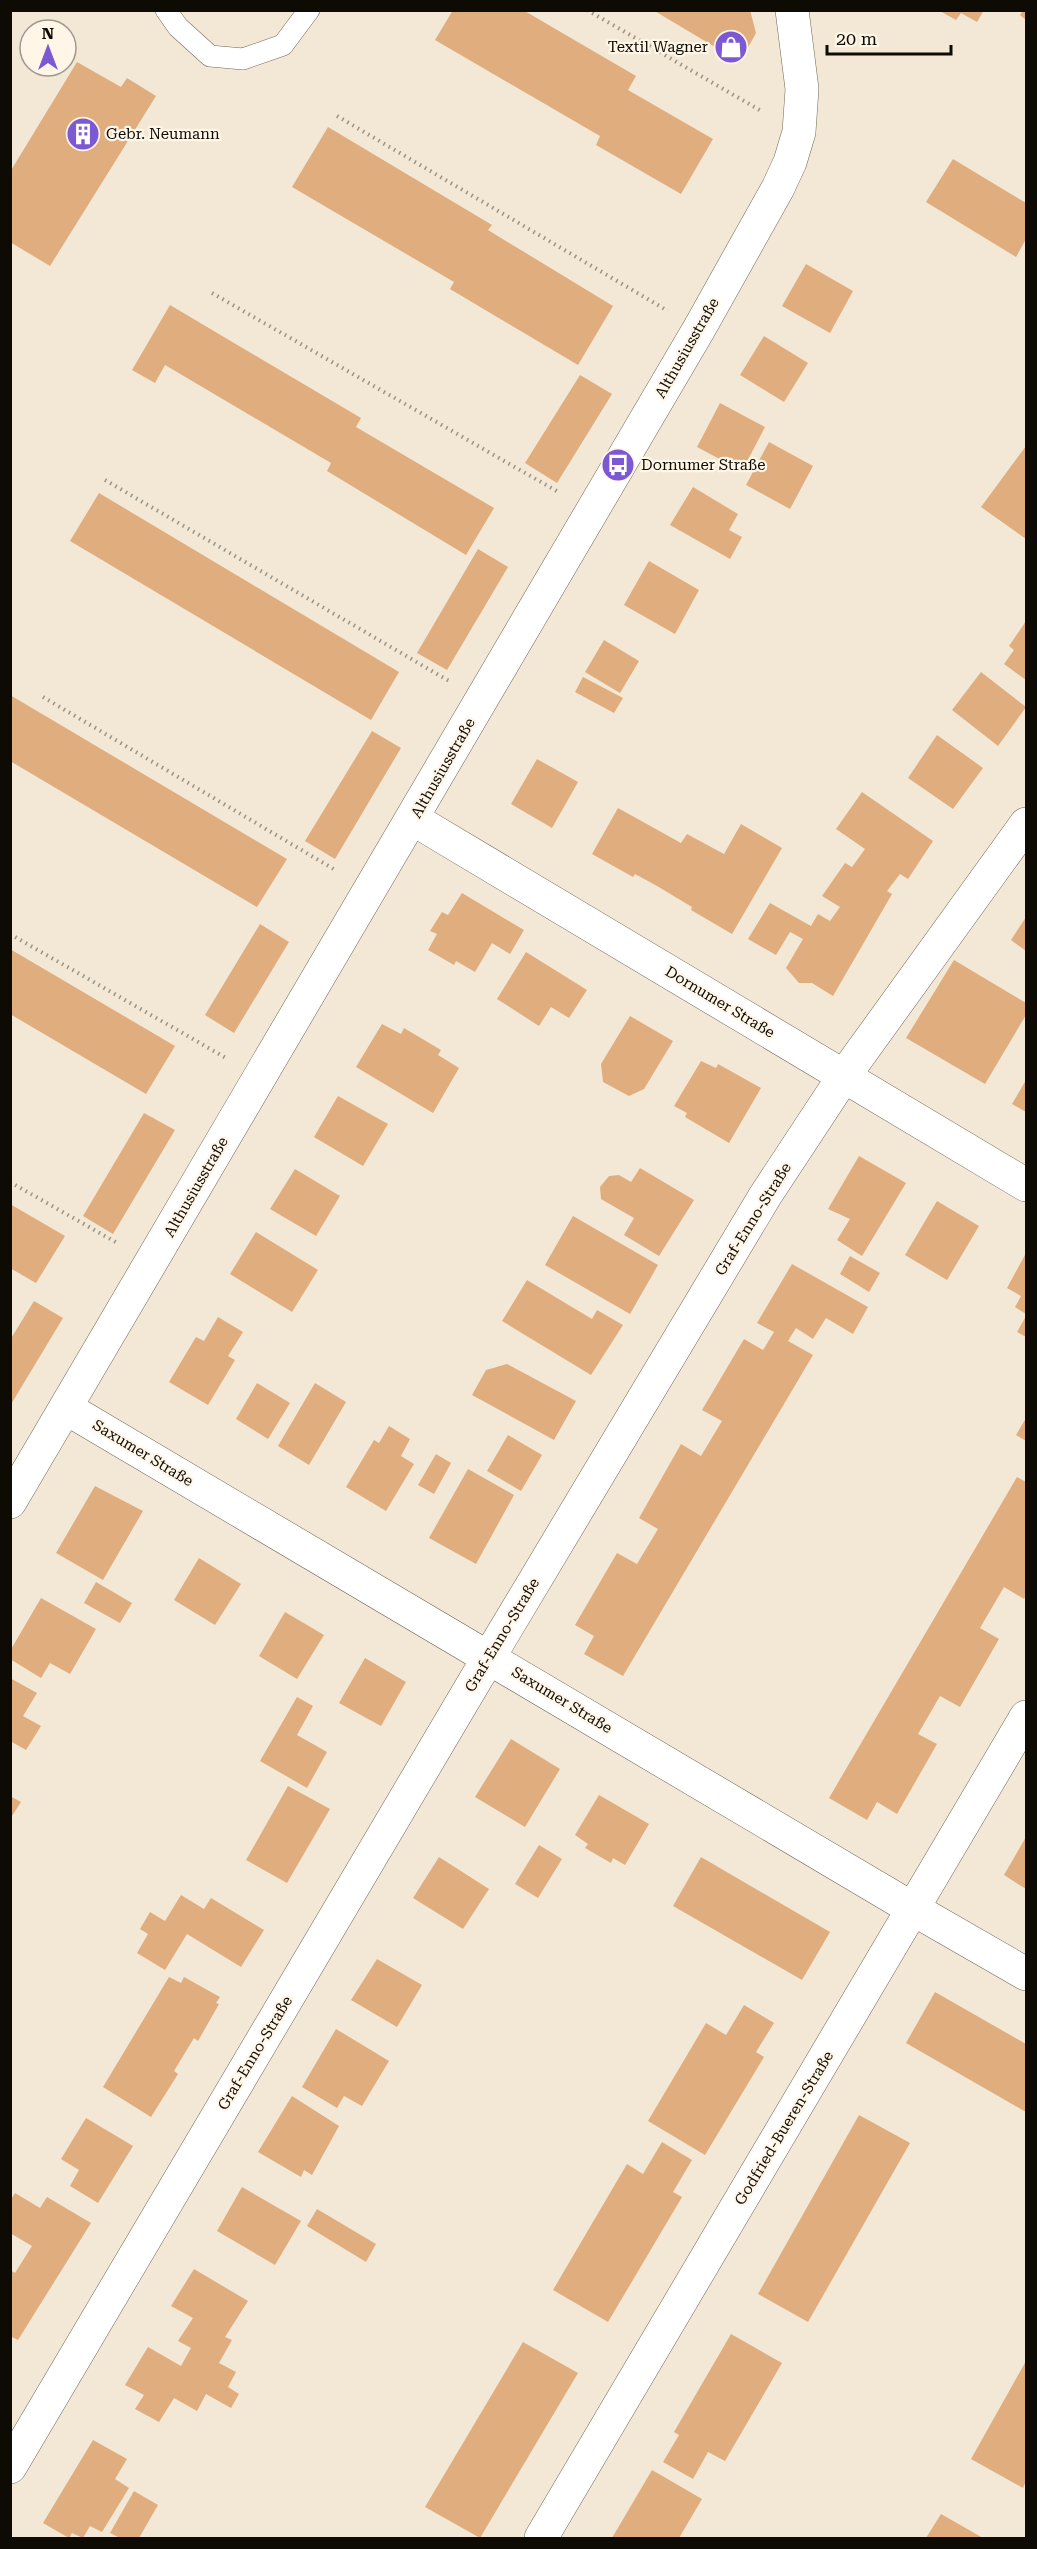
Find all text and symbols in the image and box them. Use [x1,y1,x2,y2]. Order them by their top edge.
north arrow [18,18,78,78]
scale bar [827,18,952,56]
text: N [42,24,54,43]
text: 20 m [836,28,877,49]
shop icon: Textil Wagner [713,29,749,65]
place label: Textil Wagner [608,38,708,56]
building icon: Gebr. Neumann [65,116,101,152]
place label: Gebr. Neumann [106,125,220,143]
street label: Althusiusstraße [651,295,723,401]
bus stop icon: Dornumer Straße [600,447,636,483]
place label: Dornumer Straße [641,456,765,474]
street label: Althusiusstraße [407,715,479,821]
street label: Dornumer Straße [662,962,778,1042]
street label: Althusiusstraße [160,1134,232,1240]
street label: Graf-Enno-Straße [711,1159,795,1279]
street label: Saxumer Straße [89,1416,197,1490]
street label: Graf-Enno-Straße [461,1575,543,1695]
street label: Saxumer Straße [508,1663,616,1737]
street label: Graf-Enno-Straße [214,1993,296,2113]
street label: Godfried-Bueren-Straße [731,2048,837,2208]

